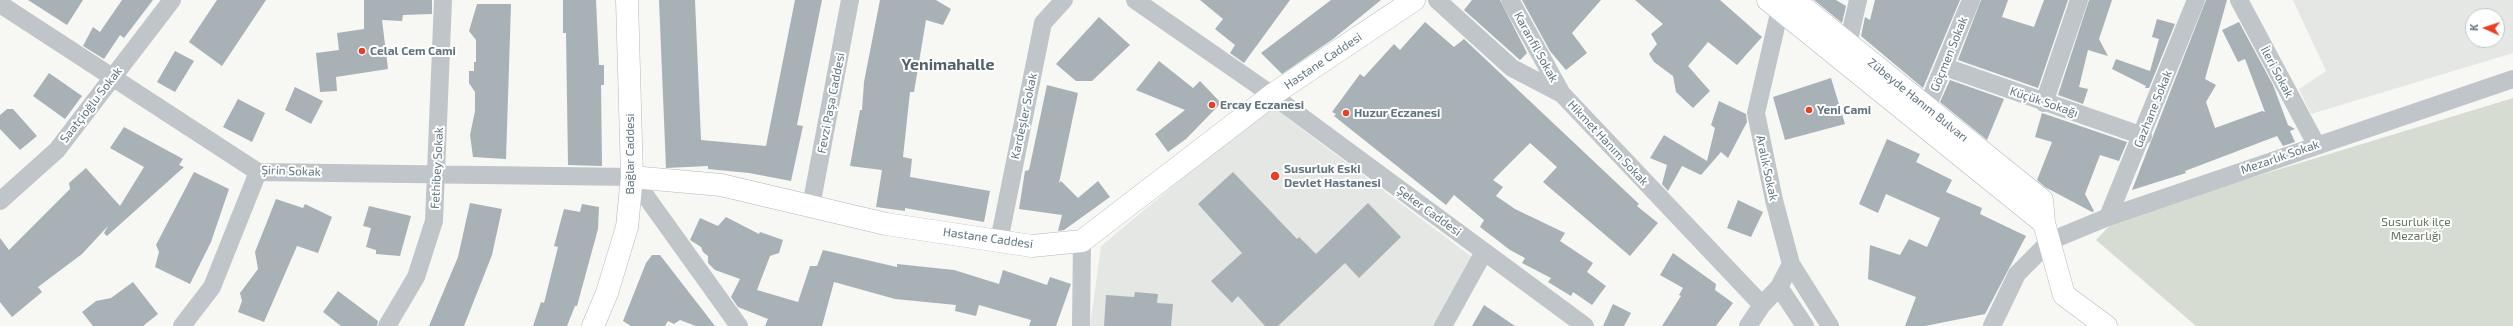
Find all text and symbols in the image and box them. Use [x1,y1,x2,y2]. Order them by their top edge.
north arrow [2465,8,2505,48]
street label: Karanfil Sokak [1511,9,1561,85]
street label: Göçmen Sokak [1927,15,1971,93]
text: K [2467,24,2480,31]
street label: Hastane Caddesi [1281,30,1365,92]
place label: Celal Cem Cami [370,44,456,58]
street label: İleri Sokak [2258,44,2296,100]
marker: Celal Cem Cami [357,46,367,56]
street label: Fevzi Paşa Caddesi [814,51,848,155]
district label: Yenimahalle [901,55,995,75]
street label: Zübeyde Hanım Bulvarı [1865,55,1971,145]
street label: Saatçioğlu Sokak [57,64,125,146]
street label: Gazhane Sokak [2131,68,2175,150]
street label: Kardeşler Sokak [1008,72,1040,160]
street label: Küçük Sokağı [2008,84,2080,120]
street label: Hikmet Hanım Sokak [1565,97,1651,189]
place label: Ercay Eczanesi [1220,98,1304,112]
marker: Ercay Eczanesi [1207,100,1217,110]
place label: Yeni Cami [1817,103,1871,117]
marker: Yeni Cami [1804,105,1814,115]
place label: Huzur Eczanesi [1354,106,1440,120]
marker: Huzur Eczanesi [1341,108,1351,118]
street label: Bağlar Caddesi [623,113,637,195]
street label: Fethibey Sokak [428,127,446,209]
street label: Aralık Sokak [1753,134,1781,202]
street label: Mezarlık Sokak [2239,137,2321,177]
place label: Susurluk Eski Devlet Hastanesi [1284,162,1381,190]
street label: Şirin Sokak [261,163,321,179]
marker: Susurluk Eski Devlet Hastanesi [1269,170,1281,182]
street label: Şeker Caddesi [1394,183,1464,239]
park label: Susurluk ilçe Mezarlığı [2381,215,2451,243]
street label: Hastane Caddesi [942,225,1034,251]

